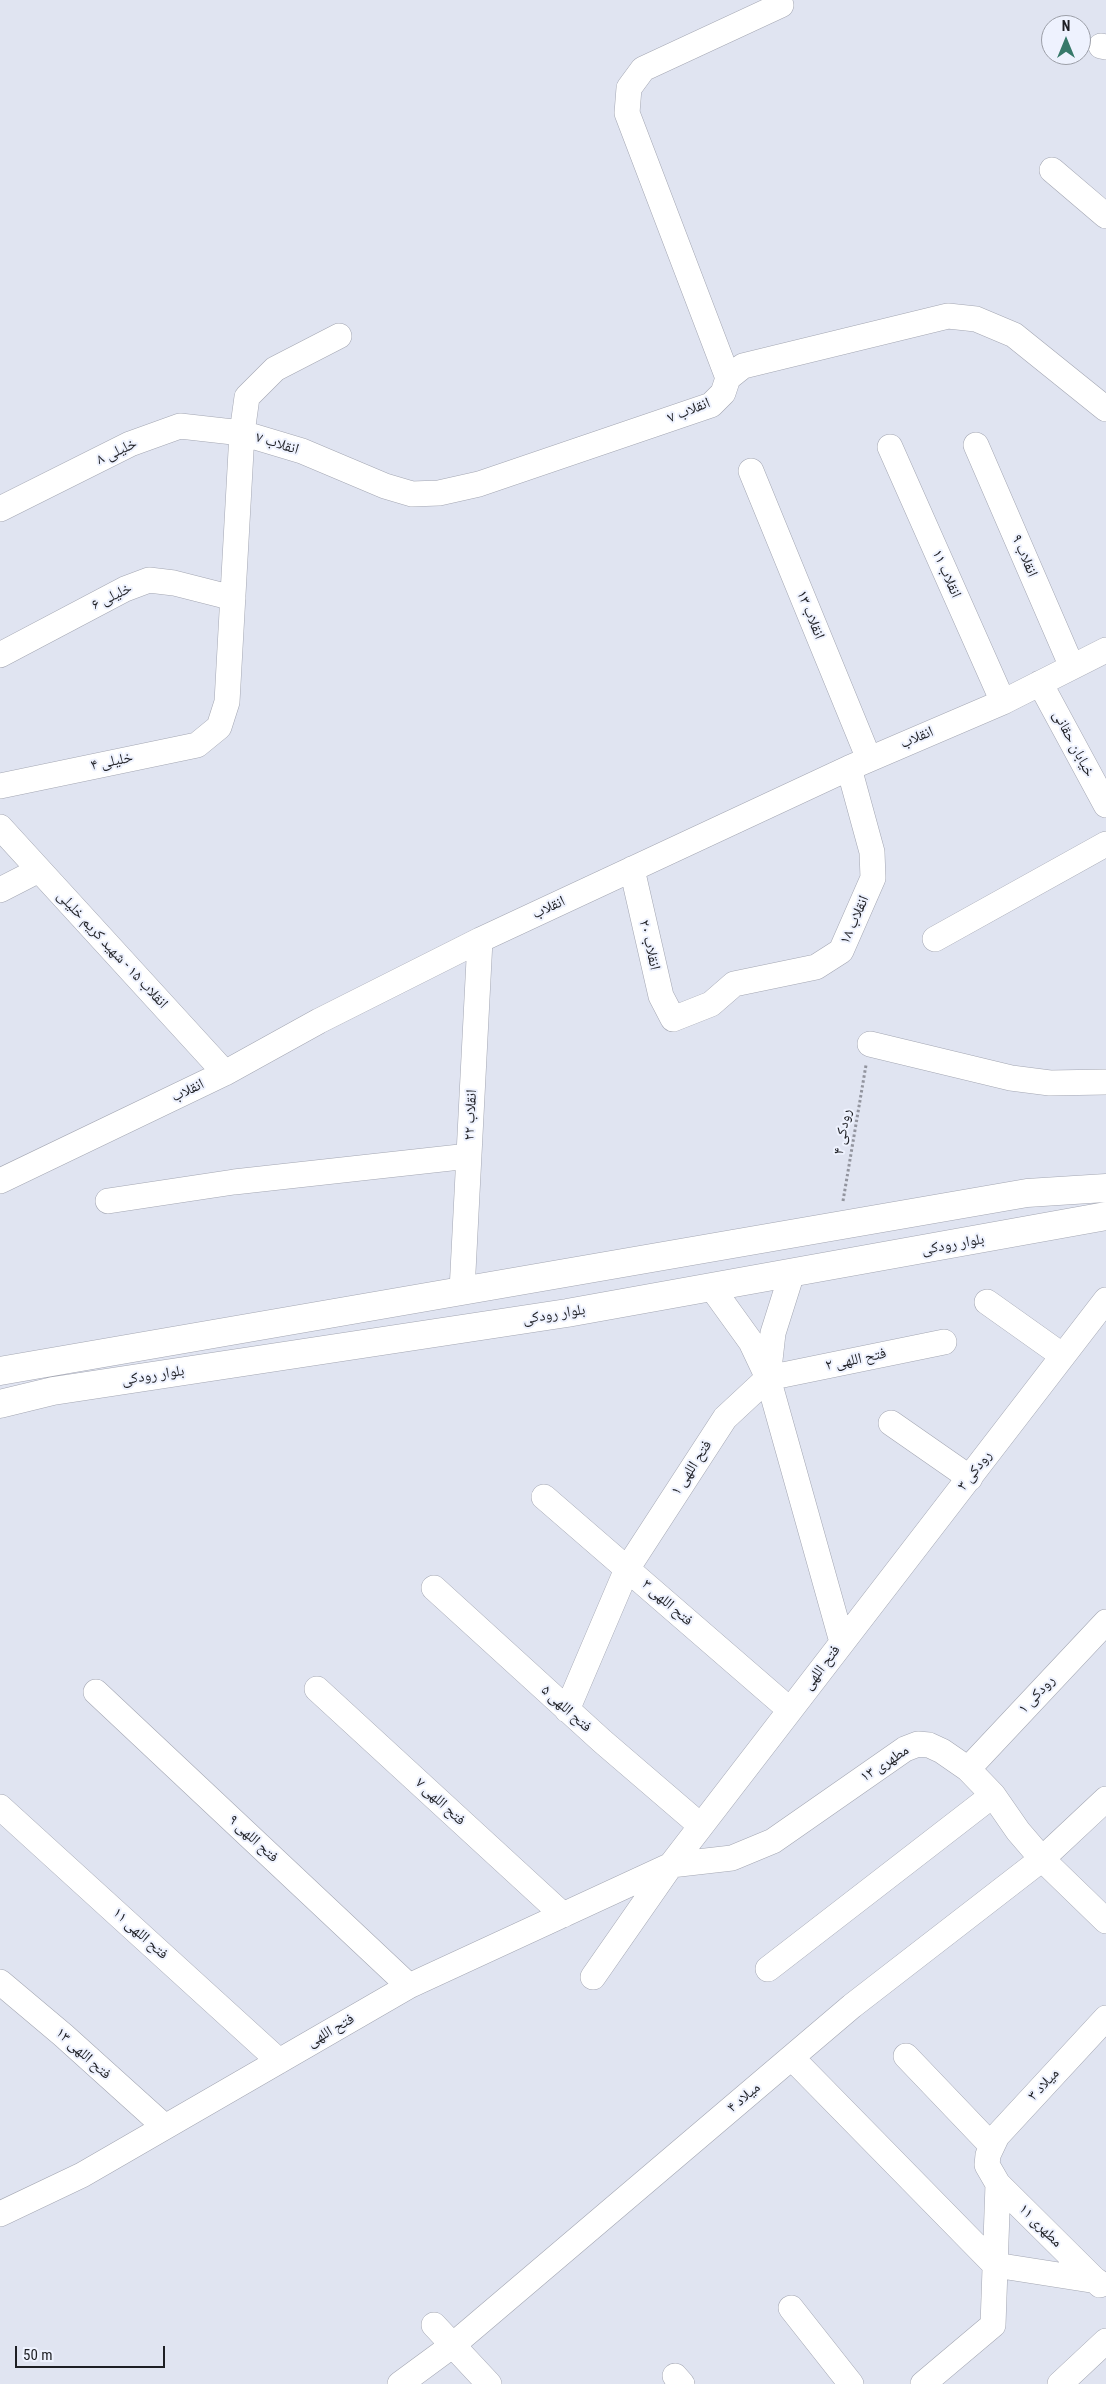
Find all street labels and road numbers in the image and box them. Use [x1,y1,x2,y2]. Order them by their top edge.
street label: انقلاب ۷ [665,394,713,428]
street label: انقلاب ۷ [253,429,301,459]
street label: خلیلی ۸ [94,435,140,469]
street label: انقلاب ۹ [1007,532,1041,580]
street label: انقلاب ۱۱ [927,547,965,601]
street label: خلیلی ۶ [89,580,135,614]
street label: انقلاب ۱۳ [792,588,828,642]
street label: خیابان حقانی [1048,708,1098,780]
street label: انقلاب [898,723,936,753]
street label: خلیلی ۴ [89,749,135,775]
street label: انقلاب ۱۵ - شهید کریم خلیلی [53,887,171,1013]
street label: انقلاب [530,893,568,923]
street label: انقلاب ۱۸ [836,893,874,947]
street label: انقلاب ۲۰ [634,918,664,972]
street label: انقلاب [169,1075,207,1107]
street label: انقلاب ۲۲ [461,1089,481,1141]
street label: رودکی ۴ [830,1108,856,1156]
street label: بلوار رودکی [920,1231,986,1259]
street label: بلوار رودکی [521,1301,587,1329]
street label: فتح اللهی ۲ [824,1345,888,1375]
street label: بلوار رودکی [120,1362,186,1390]
street label: فتح اللهی ۱ [668,1437,716,1499]
street label: رودکی ۳ [954,1447,996,1495]
street label: فتح اللهی ۳ [638,1576,696,1630]
street label: فتح اللهی [799,1642,845,1694]
street label: رودکی ۱ [1015,1672,1059,1718]
street label: فتح اللهی ۵ [537,1682,595,1736]
street label: مطهری ۱۳ [857,1742,913,1786]
street label: فتح اللهی ۷ [411,1774,469,1830]
street label: فتح اللهی ۹ [224,1811,282,1867]
street label: فتح اللهی ۱۱ [109,1904,171,1964]
street label: فتح اللهی [304,2010,358,2052]
street label: فتح اللهی ۱۳ [52,2024,114,2084]
street label: میلاد ۳ [1025,2065,1063,2105]
street label: میلاد ۴ [724,2079,764,2117]
street label: مطهری ۱۱ [1014,2200,1066,2252]

